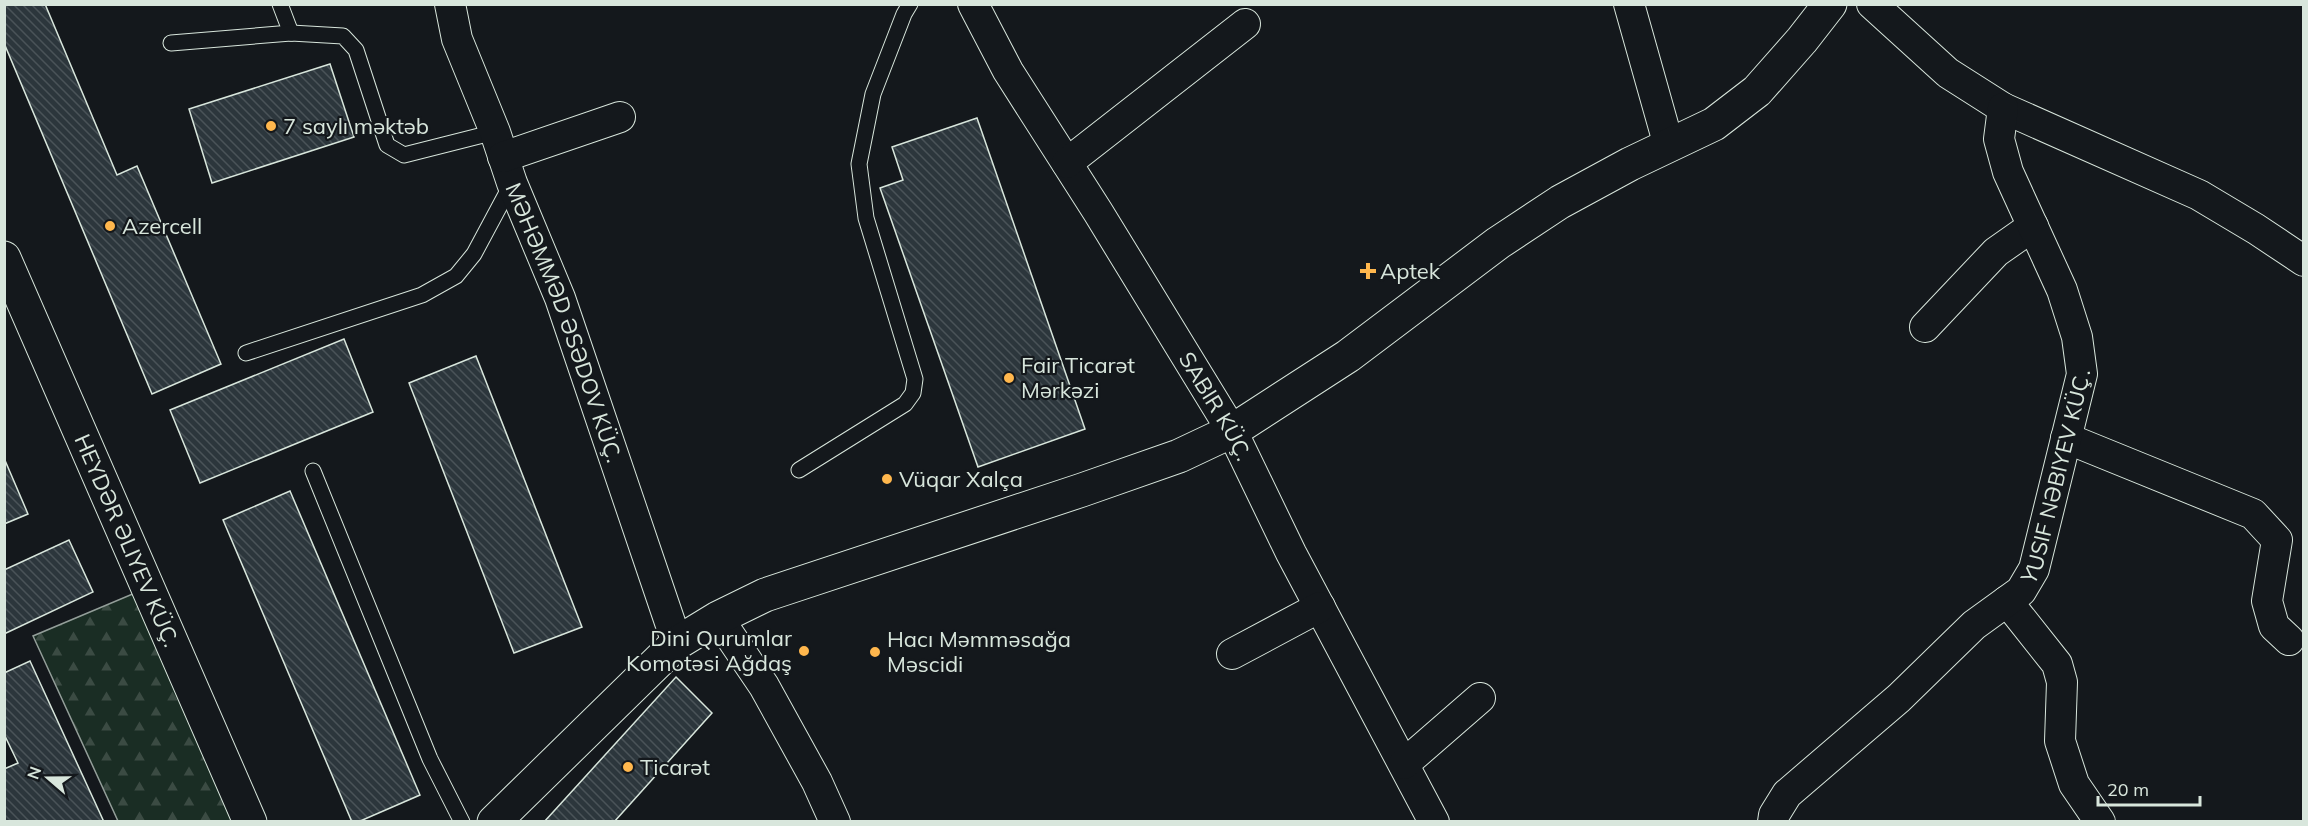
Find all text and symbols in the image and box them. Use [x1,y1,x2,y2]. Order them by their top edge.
place label: 7 saylı məktəb [283,112,429,140]
marker: 7 saylı məktəb [264,119,278,133]
street label: MƏHƏMMƏD ƏSƏDOV KÜÇ. [499,178,629,466]
place label: Azercell [122,212,202,240]
marker: Azercell [103,219,117,233]
place label: Aptek [1380,257,1441,285]
marker: Aptek [1361,264,1375,278]
street label: SABIR KÜÇ. [1173,347,1258,465]
place label: Fair Ticarət Mərkəzi [1021,351,1135,404]
street label: YUSIF NƏBIYEV KÜÇ. [2014,369,2096,590]
marker: Fair Ticarət Mərkəzi [1002,371,1016,385]
street label: HEYDƏR ƏLIYEV KÜÇ. [68,430,186,651]
place label: Vüqar Xalça [899,465,1023,493]
marker: Vüqar Xalça [880,472,894,486]
place label: Dini Qurumlar Komotəsi Ağdaş [626,624,792,677]
place label: Hacı Məmməsağa Məscidi [887,625,1071,678]
marker: Dini Qurumlar Komotəsi Ağdaş [797,644,811,658]
marker: Hacı Məmməsağa Məscidi [868,645,882,659]
north arrow [18,748,78,808]
place label: Ticarət [640,753,710,781]
marker: Ticarət [621,760,635,774]
text: N [22,764,45,782]
scale bar [2098,769,2200,807]
text: 20 m [2107,778,2149,801]

